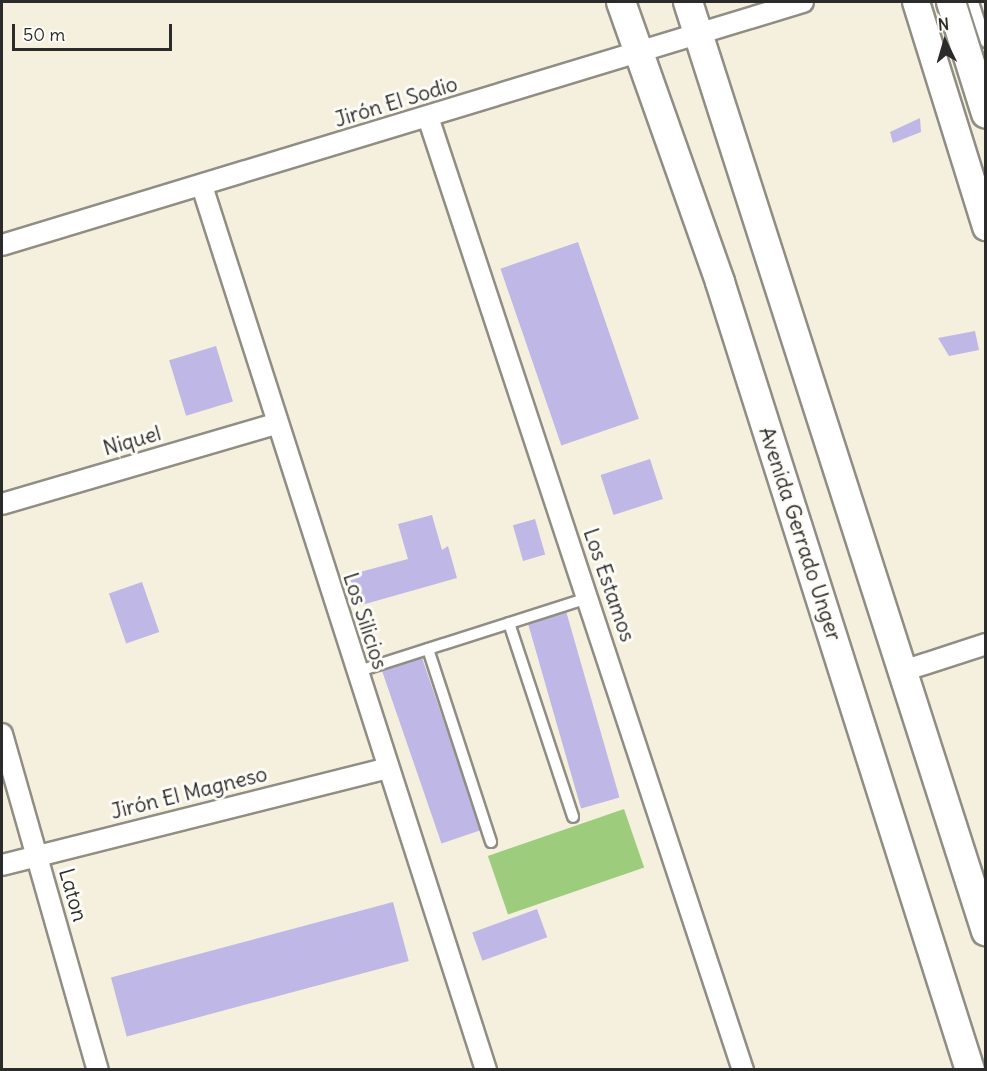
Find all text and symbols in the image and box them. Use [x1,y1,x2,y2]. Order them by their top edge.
scale bar [15,12,176,50]
north arrow [915,12,975,72]
text: N [937,14,950,35]
text: 50 m [23,23,65,46]
street label: Jirón El Sodio [331,71,461,133]
street label: Niquel [100,421,164,461]
street label: Avenida Gerrado Unger [753,424,847,644]
street label: Los Estamos [578,525,640,645]
street label: Los Silicios [338,570,392,672]
street label: Jirón El Magneso [108,761,270,825]
street label: Laton [53,865,93,925]

